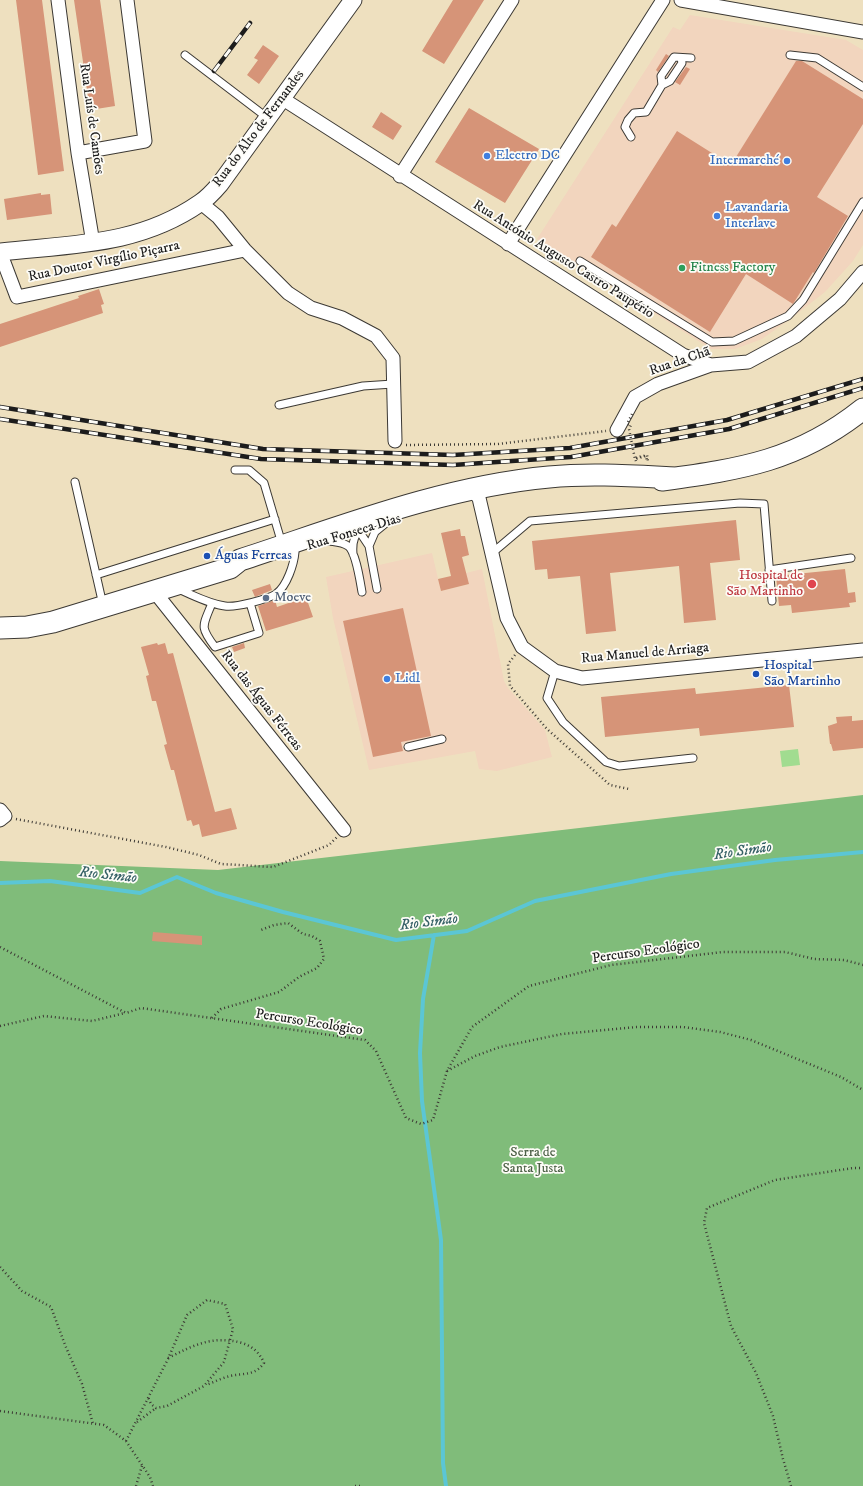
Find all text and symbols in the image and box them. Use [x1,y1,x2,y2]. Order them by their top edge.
street label: Rua Luís de Camões [75,62,107,176]
street label: Rua do Alto de Fernandes [210,67,308,191]
place label: Electro DC [495,148,560,164]
marker: Electro DC [482,151,492,161]
place label: Intermarché [710,153,779,169]
marker: Intermarché [782,156,792,166]
street label: Rua António Augusto Castro Paupério [469,197,657,323]
place label: Lavandaria Interlave [725,200,788,232]
marker: Lavandaria Interlave [712,211,722,221]
street label: Rua Doutor Virgílio Piçarra [27,238,181,286]
place label: Fitness Factory [690,260,775,276]
marker: Fitness Factory [677,263,687,273]
street label: Rua da Chã [647,344,713,380]
street label: Rua Fonseca Dias [305,511,403,555]
place label: Águas Ferreas [215,548,292,564]
marker: Águas Ferreas [202,551,212,561]
place label: Hospital de São Martinho [726,568,803,600]
marker: Hospital de São Martinho [806,578,818,590]
place label: Moeve [274,590,311,606]
marker: Moeve [261,593,271,603]
street label: Rua Manuel de Arriaga [580,640,710,668]
street label: Rua das Águas Férreas [217,648,305,754]
place label: Hospital São Martinho [764,658,841,690]
marker: Hospital São Martinho [751,669,761,679]
place label: Lidl [395,671,420,687]
marker: Lidl [382,674,392,684]
water label: Rio Simão [713,839,773,865]
water label: Rio Simão [78,864,138,888]
water label: Rio Simão [399,911,459,935]
street label: Percurso Ecológico [591,936,701,968]
street label: Percurso Ecológico [254,1006,364,1040]
park label: Serra de Santa Justa [502,1145,564,1178]

